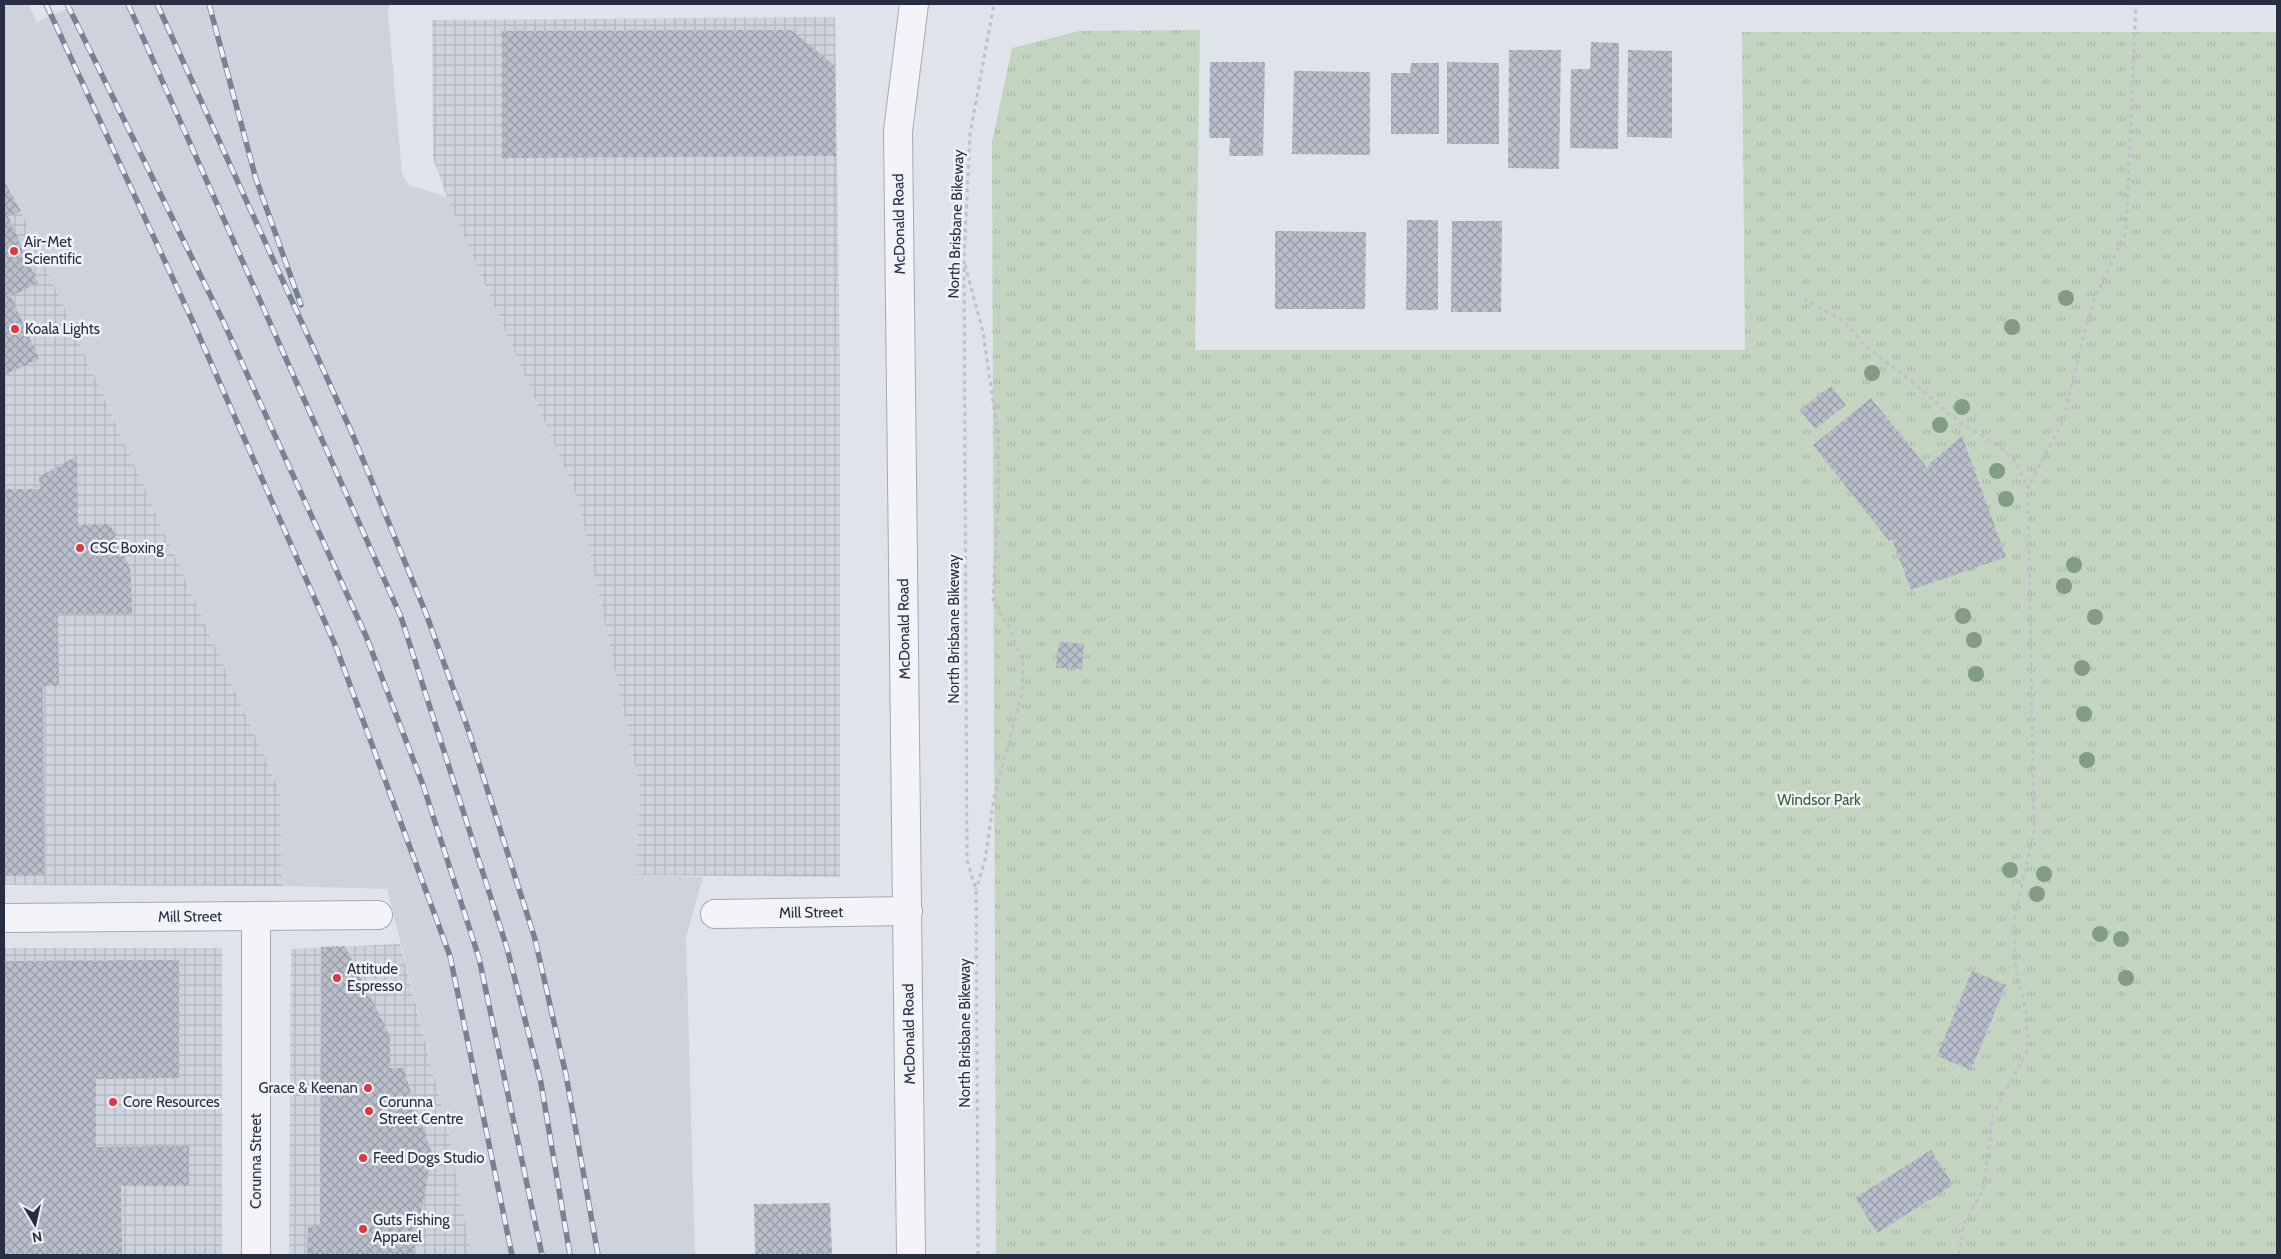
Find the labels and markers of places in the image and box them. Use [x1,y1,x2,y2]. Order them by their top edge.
place label: Air-Met Scientific [24,233,82,268]
marker: Air-Met Scientific [8,245,20,257]
place label: Koala Lights [25,320,100,338]
marker: Koala Lights [9,323,21,335]
place label: CSC Boxing [90,539,164,557]
marker: CSC Boxing [74,542,86,554]
place label: Attitude Espresso [347,960,403,995]
marker: Attitude Espresso [331,972,343,984]
place label: Grace & Keenan [259,1079,358,1097]
marker: Grace & Keenan [362,1082,374,1094]
place label: Core Resources [123,1093,220,1111]
place label: Corunna Street Centre [379,1093,463,1128]
marker: Core Resources [107,1096,119,1108]
marker: Corunna Street Centre [363,1105,375,1117]
place label: Feed Dogs Studio [373,1149,485,1167]
marker: Feed Dogs Studio [357,1152,369,1164]
place label: Guts Fishing Apparel [373,1211,450,1246]
marker: Guts Fishing Apparel [357,1223,369,1235]

